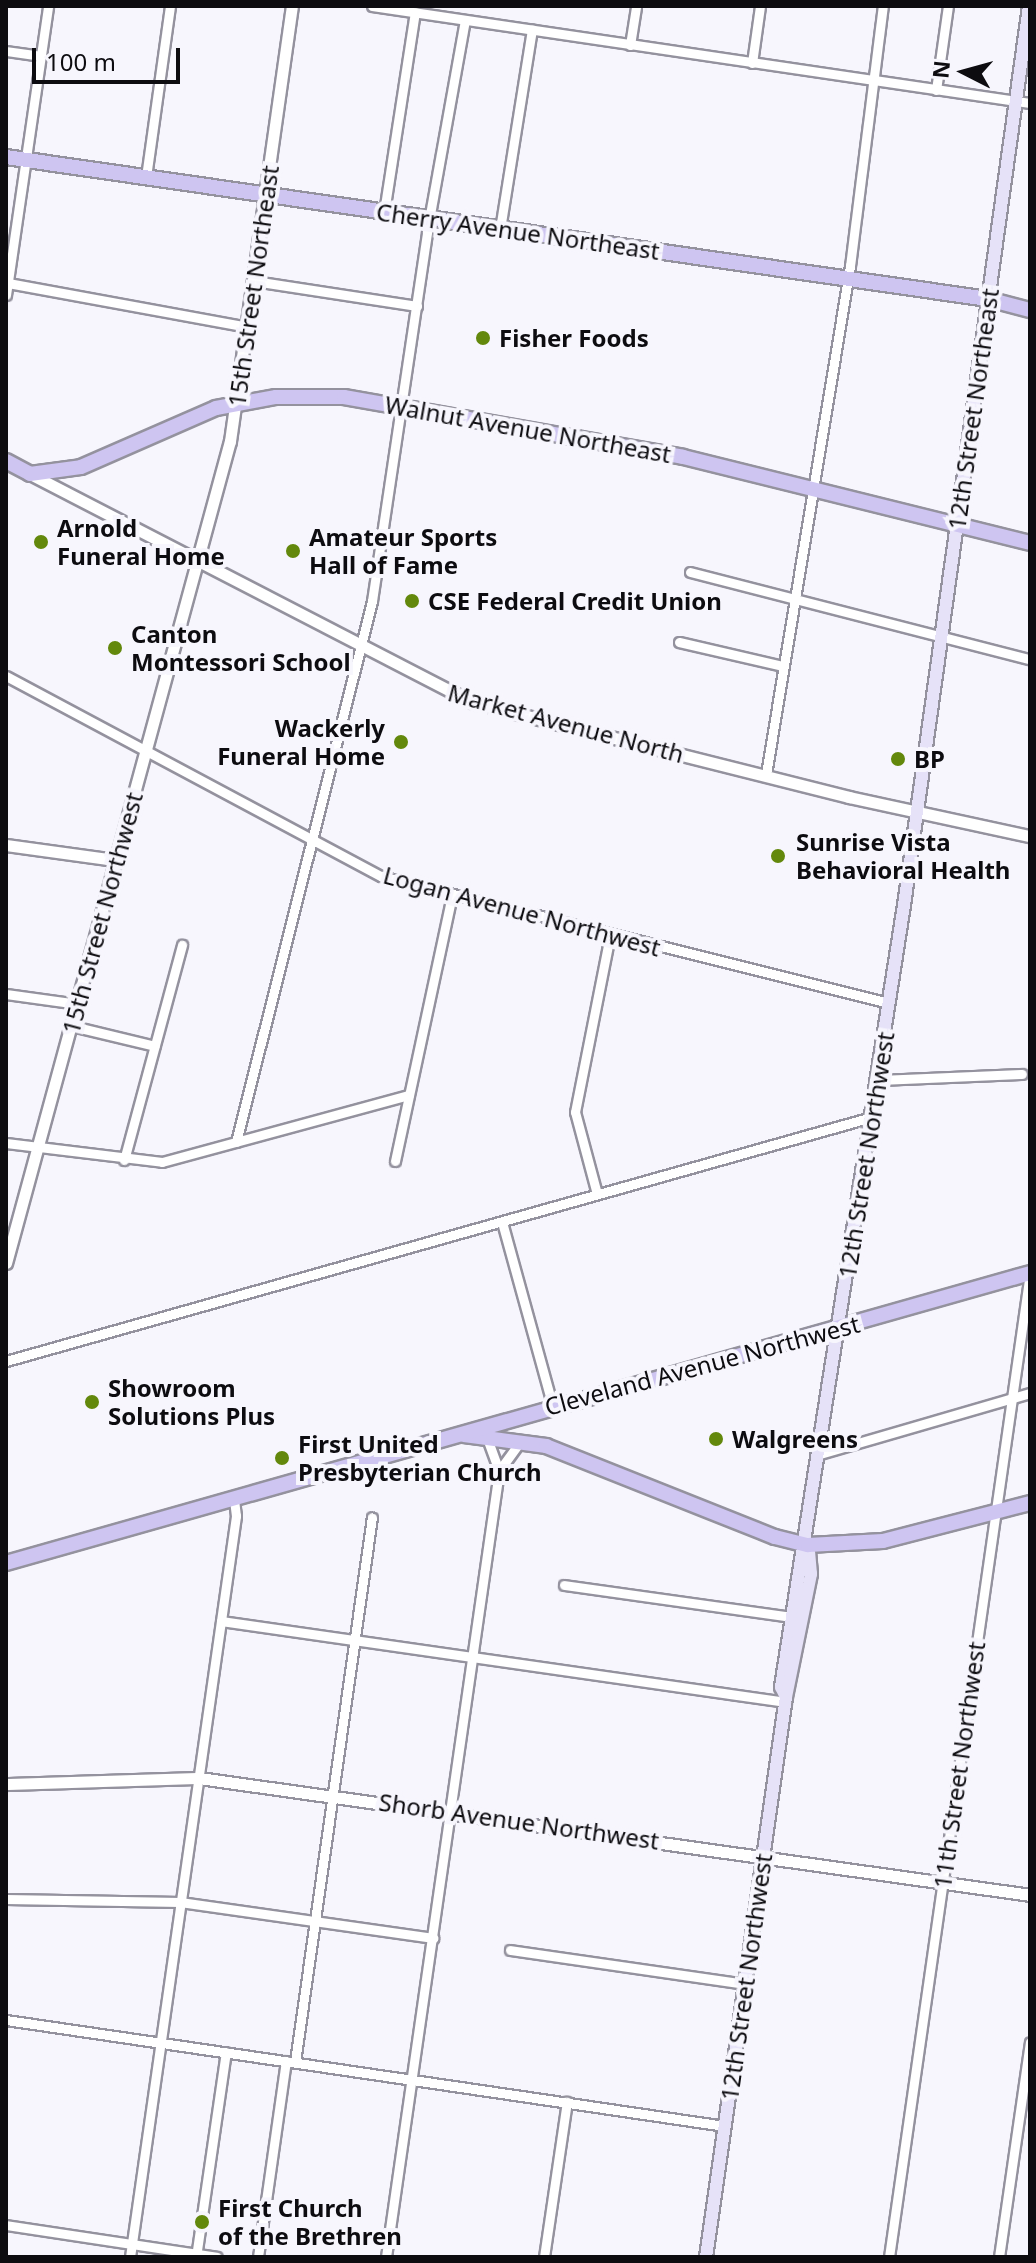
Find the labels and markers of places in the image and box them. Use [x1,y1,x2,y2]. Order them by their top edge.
place label: Fisher Foods [499,324,649,352]
marker: Fisher Foods [474,329,492,347]
place label: Arnold Funeral Home [57,514,225,570]
place label: Amateur Sports Hall of Fame [309,523,497,579]
marker: Arnold Funeral Home [32,533,50,551]
marker: Amateur Sports Hall of Fame [284,542,302,560]
place label: CSE Federal Credit Union [428,587,722,615]
marker: CSE Federal Credit Union [403,592,421,610]
place label: Canton Montessori School [131,620,351,676]
marker: Canton Montessori School [106,639,124,657]
place label: Wackerly Funeral Home [217,714,385,770]
marker: Wackerly Funeral Home [392,733,410,751]
place label: BP [914,745,945,773]
marker: BP [889,750,907,768]
place label: Sunrise Vista Behavioral Health [796,828,1010,884]
marker: Sunrise Vista Behavioral Health [767,845,789,867]
place label: Showroom Solutions Plus [108,1374,275,1430]
marker: Showroom Solutions Plus [83,1393,101,1411]
place label: Walgreens [732,1425,858,1453]
place label: First United Presbyterian Church [298,1430,542,1486]
marker: Walgreens [707,1430,725,1448]
marker: First United Presbyterian Church [273,1449,291,1467]
place label: First Church of the Brethren [218,2194,402,2250]
marker: First Church of the Brethren [193,2213,211,2231]

